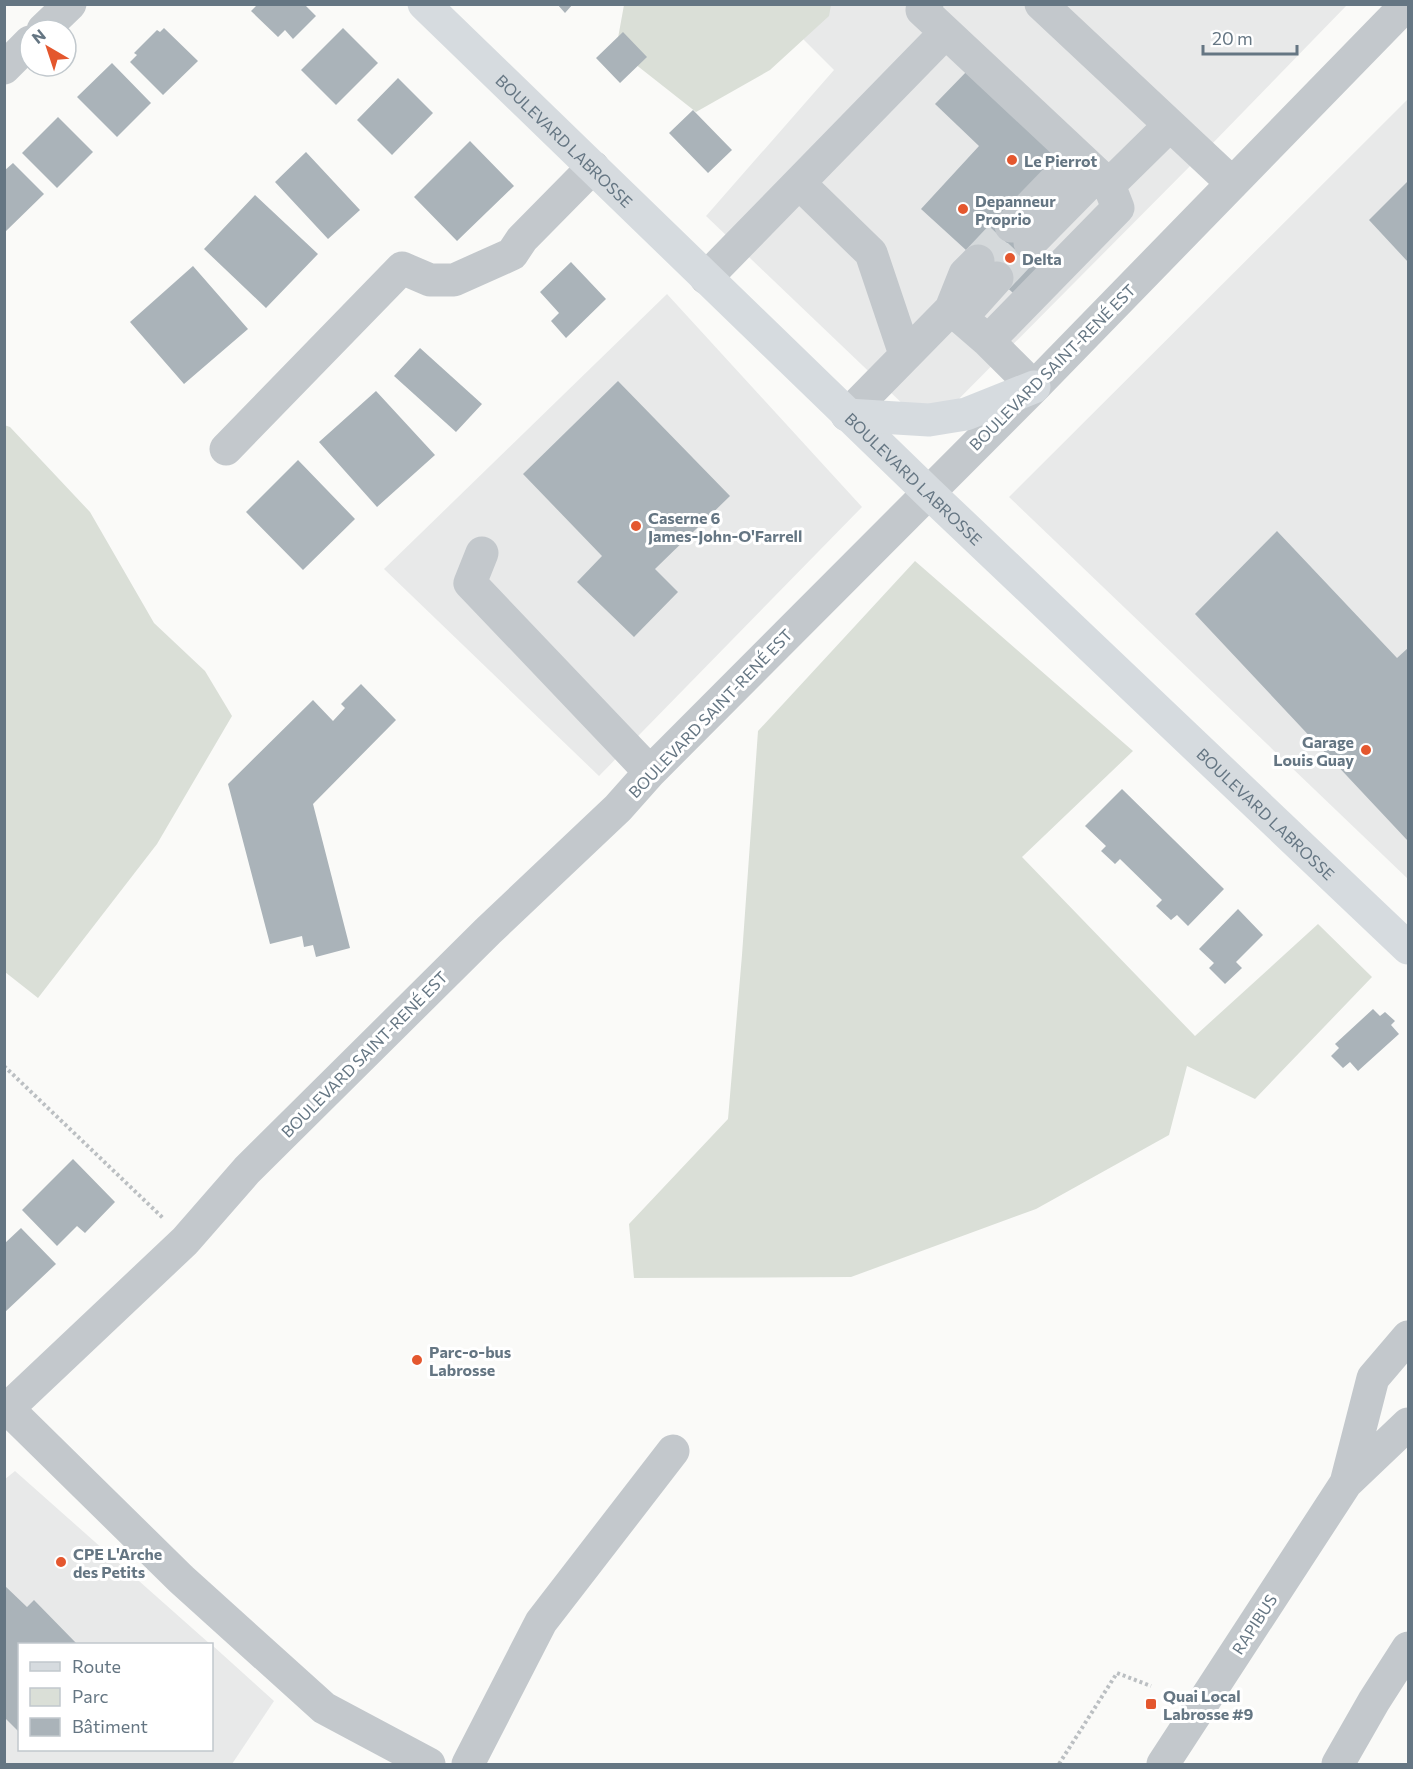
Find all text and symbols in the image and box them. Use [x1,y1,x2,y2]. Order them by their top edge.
north arrow [18,18,78,78]
scale bar [1203,18,1298,56]
text: N [28,25,49,47]
text: 20 m [1212,27,1253,49]
street label: BOULEVARD LABROSSE [493,70,637,211]
place label: Le Pierrot [1024,151,1098,170]
marker: Le Pierrot [1005,153,1019,167]
place label: Depanneur Proprio [975,191,1056,228]
marker: Depanneur Proprio [956,202,970,216]
place label: Delta [1022,249,1062,268]
marker: Delta [1003,251,1017,265]
street label: BOULEVARD SAINT-RENÉ EST [965,280,1139,454]
street label: BOULEVARD LABROSSE [842,408,987,548]
place label: Caserne 6 James-John-O'Farrell [648,508,802,545]
marker: Caserne 6 James-John-O'Farrell [629,519,643,533]
street label: BOULEVARD SAINT-RENÉ EST [624,625,796,801]
place label: Garage Louis Guay [1273,732,1354,769]
street label: BOULEVARD LABROSSE [1193,743,1339,883]
marker: Garage Louis Guay [1359,743,1373,757]
street label: BOULEVARD SAINT-RENÉ EST [277,967,451,1141]
place label: Parc-o-bus Labrosse [429,1342,511,1379]
marker: Parc-o-bus Labrosse [410,1353,424,1367]
place label: CPE L'Arche des Petits [73,1544,162,1581]
marker: CPE L'Arche des Petits [54,1555,68,1569]
street label: RAPIBUS [1228,1590,1280,1658]
legend [18,1643,213,1751]
text: Route [72,1655,121,1677]
text: Parc [72,1685,109,1707]
place label: Quai Local Labrosse #9 [1163,1686,1253,1723]
marker: Quai Local Labrosse #9 [1144,1697,1158,1711]
text: Bâtiment [72,1715,148,1737]

